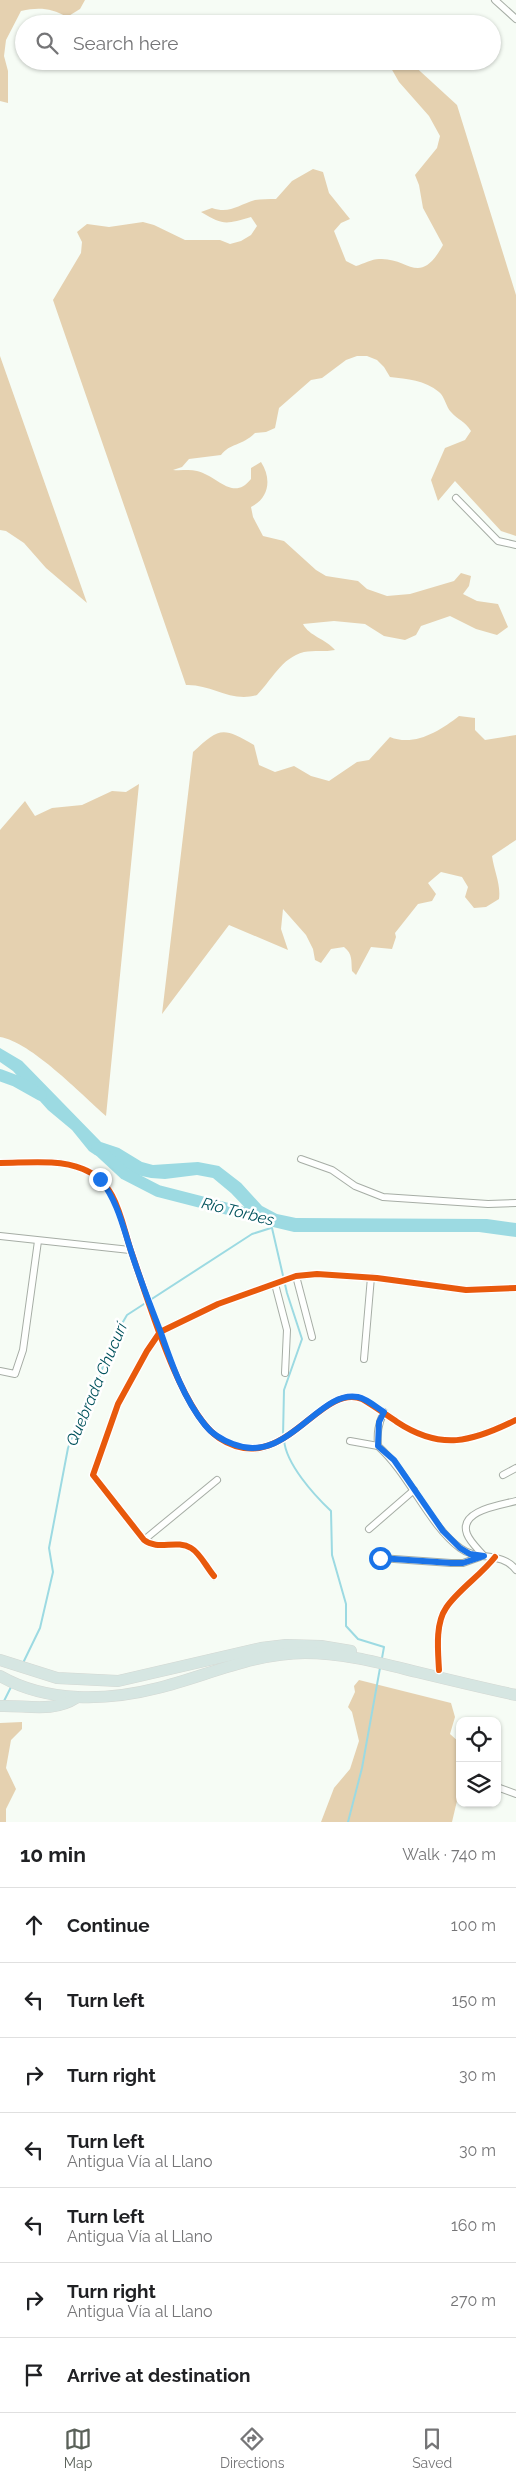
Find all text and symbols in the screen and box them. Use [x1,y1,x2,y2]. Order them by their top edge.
search box [15,15,501,70]
icon: search [33,29,61,57]
text: Search here [73,32,179,54]
route end [89,1168,112,1191]
water label: Río Torbes [200,1193,277,1230]
water label: Quebrada Chucurí [62,1318,132,1448]
route start [369,1547,392,1570]
map controls [456,1717,501,1807]
button: locate [456,1717,501,1762]
button: layers [456,1762,501,1807]
text: 10 min [20,1842,86,1867]
text: Walk · 740 m [402,1845,496,1864]
icon: ahead [20,1911,48,1939]
text: Continue [67,1914,150,1936]
text: 100 m [451,1916,496,1935]
icon: left [20,1986,48,2014]
text: Turn left [67,1989,144,2011]
text: 150 m [452,1991,496,2010]
icon: right [20,2061,48,2089]
text: Turn right [67,2064,156,2086]
text: 30 m [459,2066,496,2085]
text: Turn left [67,2130,144,2152]
icon: left [20,2136,48,2164]
text: 30 m [459,2141,496,2160]
text: Antigua Vía al Llano [67,2152,213,2171]
text: Turn left [67,2205,144,2227]
icon: left [20,2211,48,2239]
text: 160 m [451,2216,496,2235]
text: Antigua Vía al Llano [67,2227,213,2246]
text: Turn right [67,2280,156,2302]
icon: right [20,2286,48,2314]
text: 270 m [451,2291,496,2310]
text: Antigua Vía al Llano [67,2302,213,2321]
icon: arrive [20,2361,48,2389]
text: Arrive at destination [67,2364,251,2386]
tab: Map [64,2425,92,2471]
tab: Directions [220,2425,285,2471]
tab: Saved [412,2425,452,2471]

